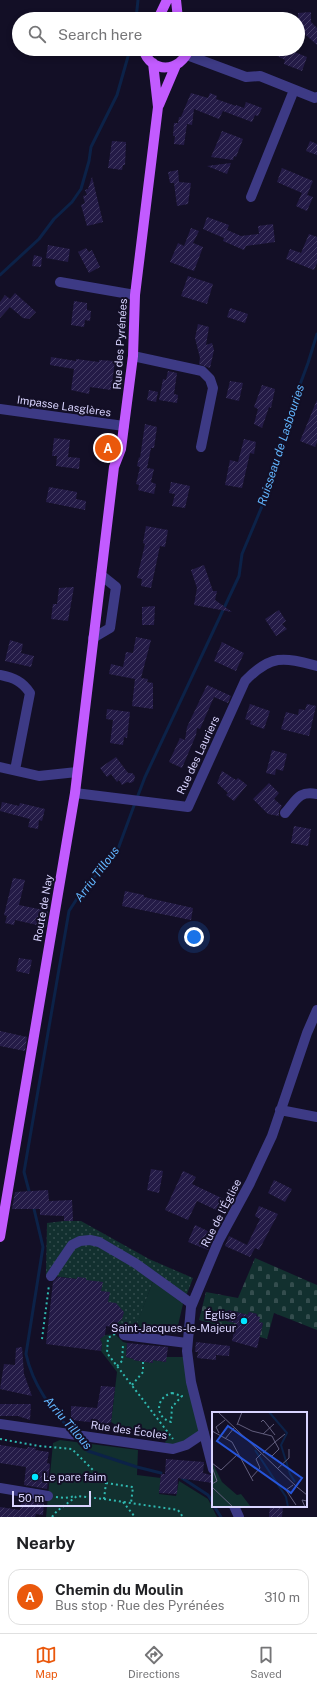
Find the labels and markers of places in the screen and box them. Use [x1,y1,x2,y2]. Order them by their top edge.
pin: A [95,433,121,463]
place label: Église Saint-Jacques-le-Majeur [111,1308,236,1334]
marker: Église Saint-Jacques-le-Majeur [239,1316,249,1326]
place label: Le pare faim [43,1471,106,1483]
marker: Le pare faim [30,1472,40,1482]

